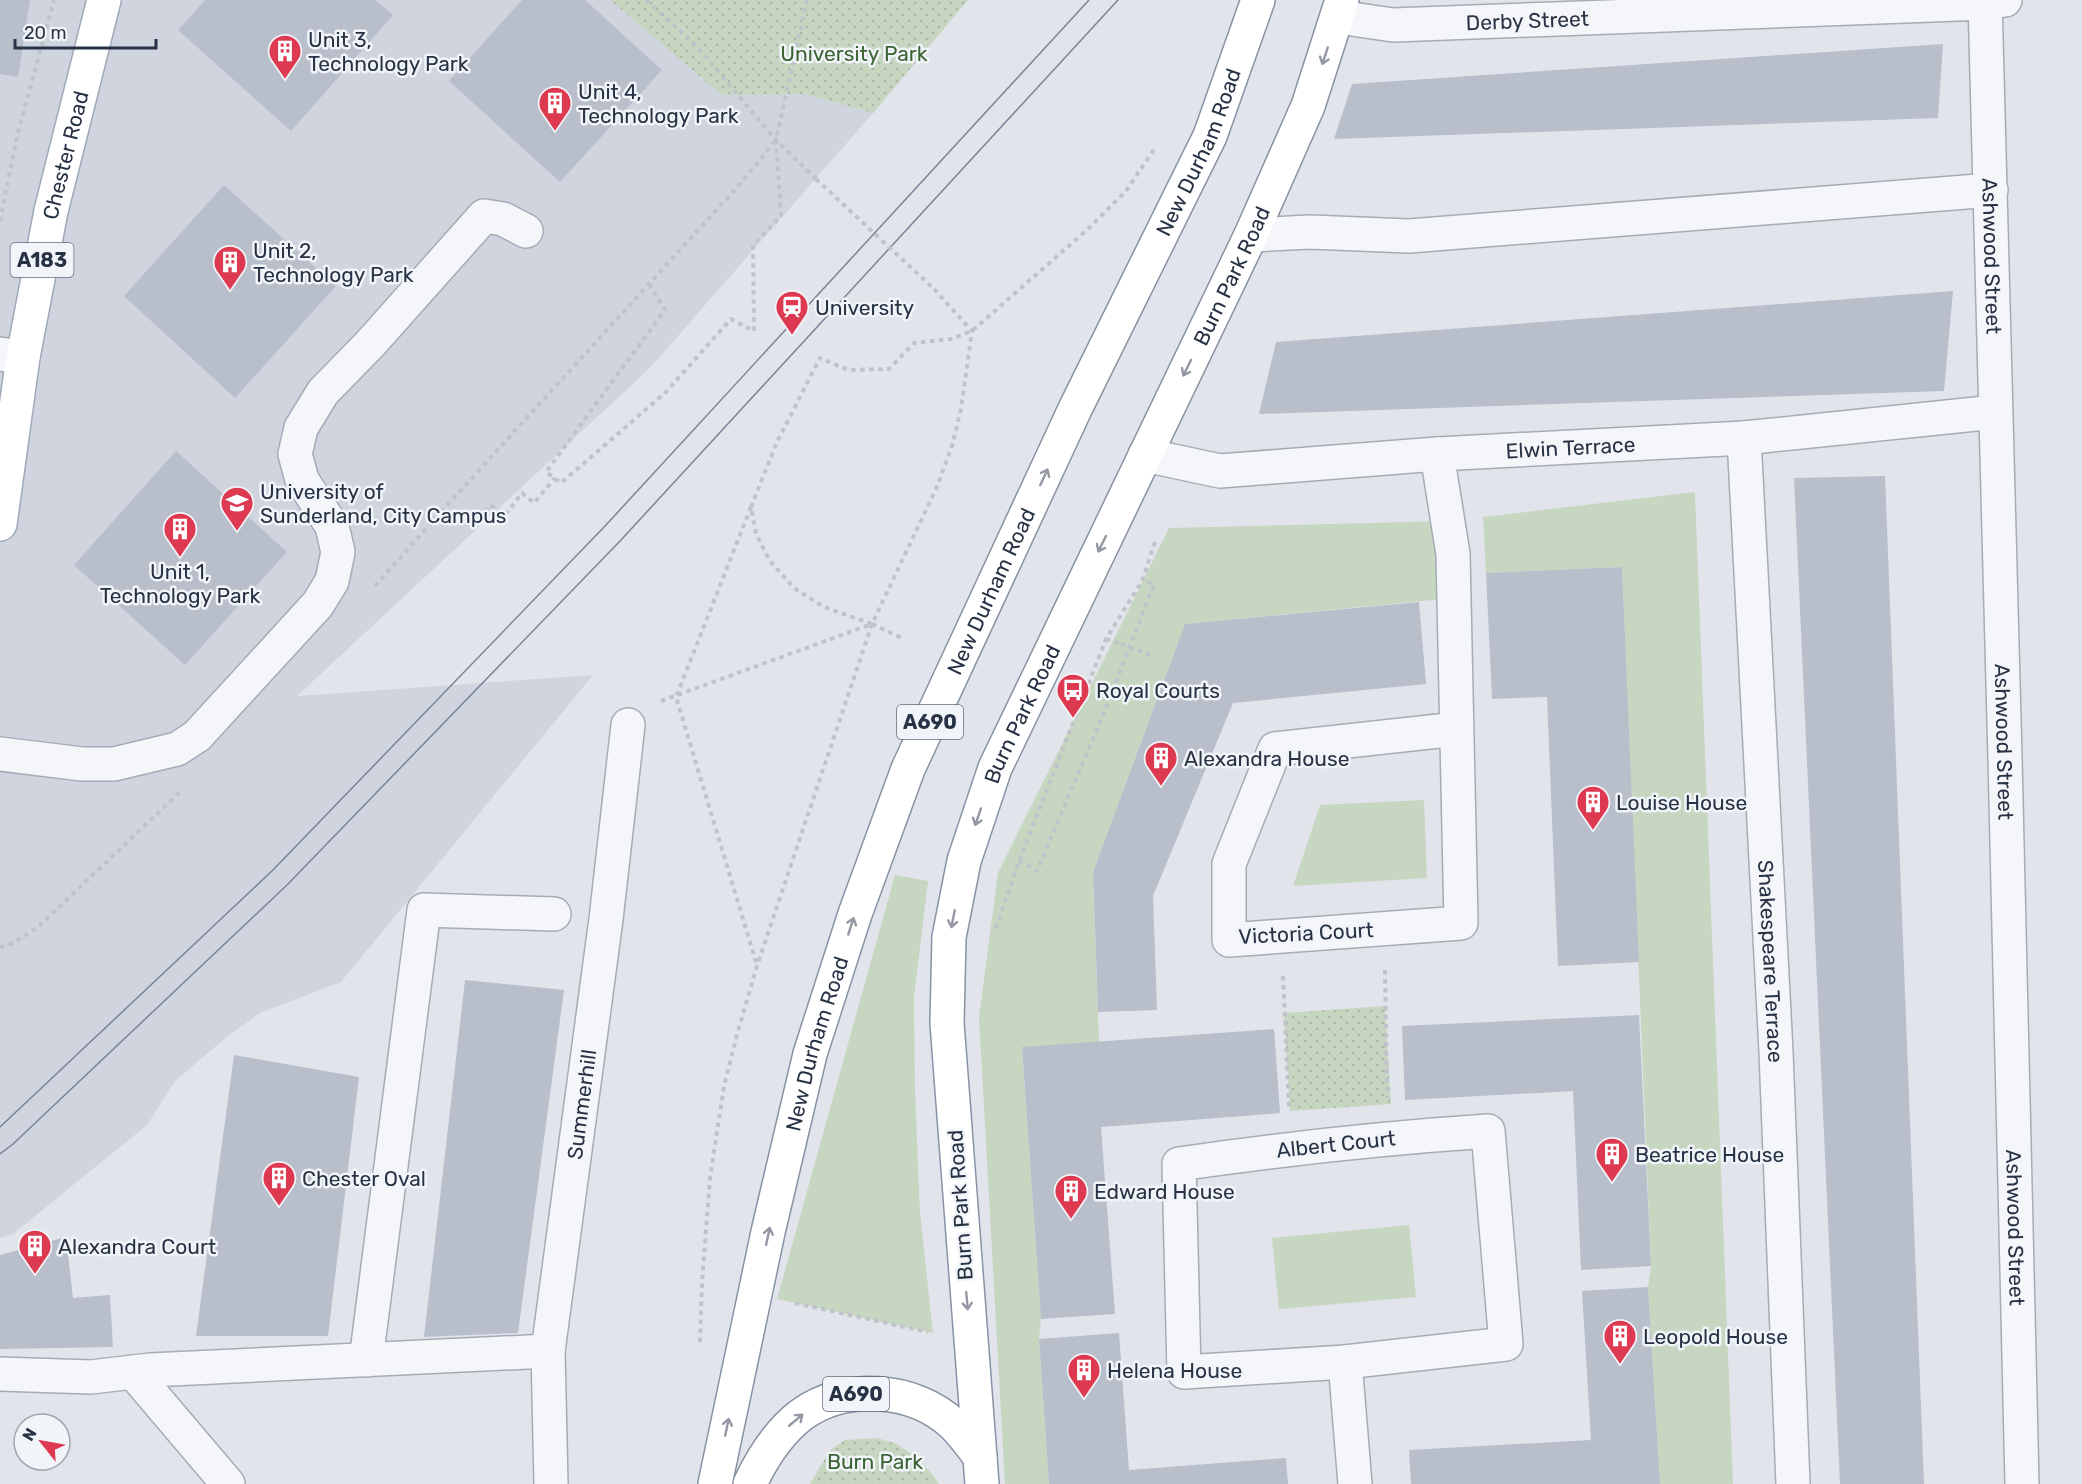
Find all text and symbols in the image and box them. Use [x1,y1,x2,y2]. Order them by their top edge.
street label: Derby Street [1465,5,1589,35]
scale bar [15,12,156,50]
text: 20 m [24,22,66,44]
place label: Unit 3, Technology Park [308,27,469,76]
building icon: Unit 3, Technology Park [267,33,303,80]
park label: University Park [780,41,928,66]
one-way arrow [1319,46,1330,65]
street label: New Durham Road [1150,65,1245,240]
place label: Unit 4, Technology Park [578,79,739,128]
building icon: Unit 4, Technology Park [537,85,573,132]
street label: Chester Road [37,88,93,221]
street label: Ashwood Street [1978,177,2007,334]
street label: Burn Park Road [1188,202,1275,349]
place label: Unit 2, Technology Park [253,238,414,287]
road number: A183 [10,243,74,277]
building icon: Unit 2, Technology Park [212,244,248,291]
station icon: University [774,289,810,336]
place label: University [815,295,915,320]
one-way arrow [1180,359,1192,377]
street label: Elwin Terrace [1505,431,1636,463]
one-way arrow [1038,469,1050,487]
place label: University of Sunderland, City Campus [260,479,507,528]
school or university icon: University of Sunderland, City Campus [219,485,255,532]
street label: New Durham Road [941,504,1040,678]
building icon: Unit 1, Technology Park [162,511,198,558]
one-way arrow [1096,535,1108,553]
place label: Unit 1, Technology Park [100,559,260,608]
street label: Burn Park Road [978,640,1065,787]
street label: Ashwood Street [1990,663,2019,820]
bus stop icon: Royal Courts [1055,672,1091,719]
place label: Royal Courts [1096,678,1220,703]
road number: A690 [897,705,963,739]
building icon: Alexandra House [1143,740,1179,787]
place label: Alexandra House [1184,746,1349,771]
building icon: Louise House [1575,784,1611,831]
place label: Louise House [1616,790,1747,815]
one-way arrow [972,807,983,826]
street label: Shakespeare Terrace [1754,859,1789,1063]
one-way arrow [947,908,958,928]
one-way arrow [846,917,857,936]
street label: Victoria Court [1238,917,1374,949]
street label: New Durham Road [780,953,853,1134]
street label: Summerhill [561,1048,601,1161]
street label: Albert Court [1275,1125,1397,1163]
street label: Burn Park Road [942,1129,978,1281]
building icon: Beatrice House [1594,1136,1630,1183]
place label: Beatrice House [1635,1142,1784,1167]
street label: Ashwood Street [2002,1149,2030,1306]
building icon: Chester Oval [261,1160,297,1207]
place label: Chester Oval [302,1166,426,1191]
building icon: Edward House [1053,1173,1089,1220]
place label: Edward House [1094,1179,1235,1204]
one-way arrow [762,1227,774,1246]
building icon: Alexandra Court [17,1228,53,1275]
place label: Alexandra Court [58,1234,216,1259]
one-way arrow [962,1291,973,1311]
building icon: Leopold House [1602,1318,1638,1365]
place label: Leopold House [1643,1324,1788,1349]
building icon: Helena House [1066,1352,1102,1399]
place label: Helena House [1107,1358,1242,1383]
road number: A690 [823,1377,889,1411]
north arrow [12,1412,72,1472]
one-way arrow [788,1413,803,1427]
one-way arrow [722,1417,734,1436]
text: N [18,1425,41,1444]
park label: Burn Park [827,1449,923,1474]

